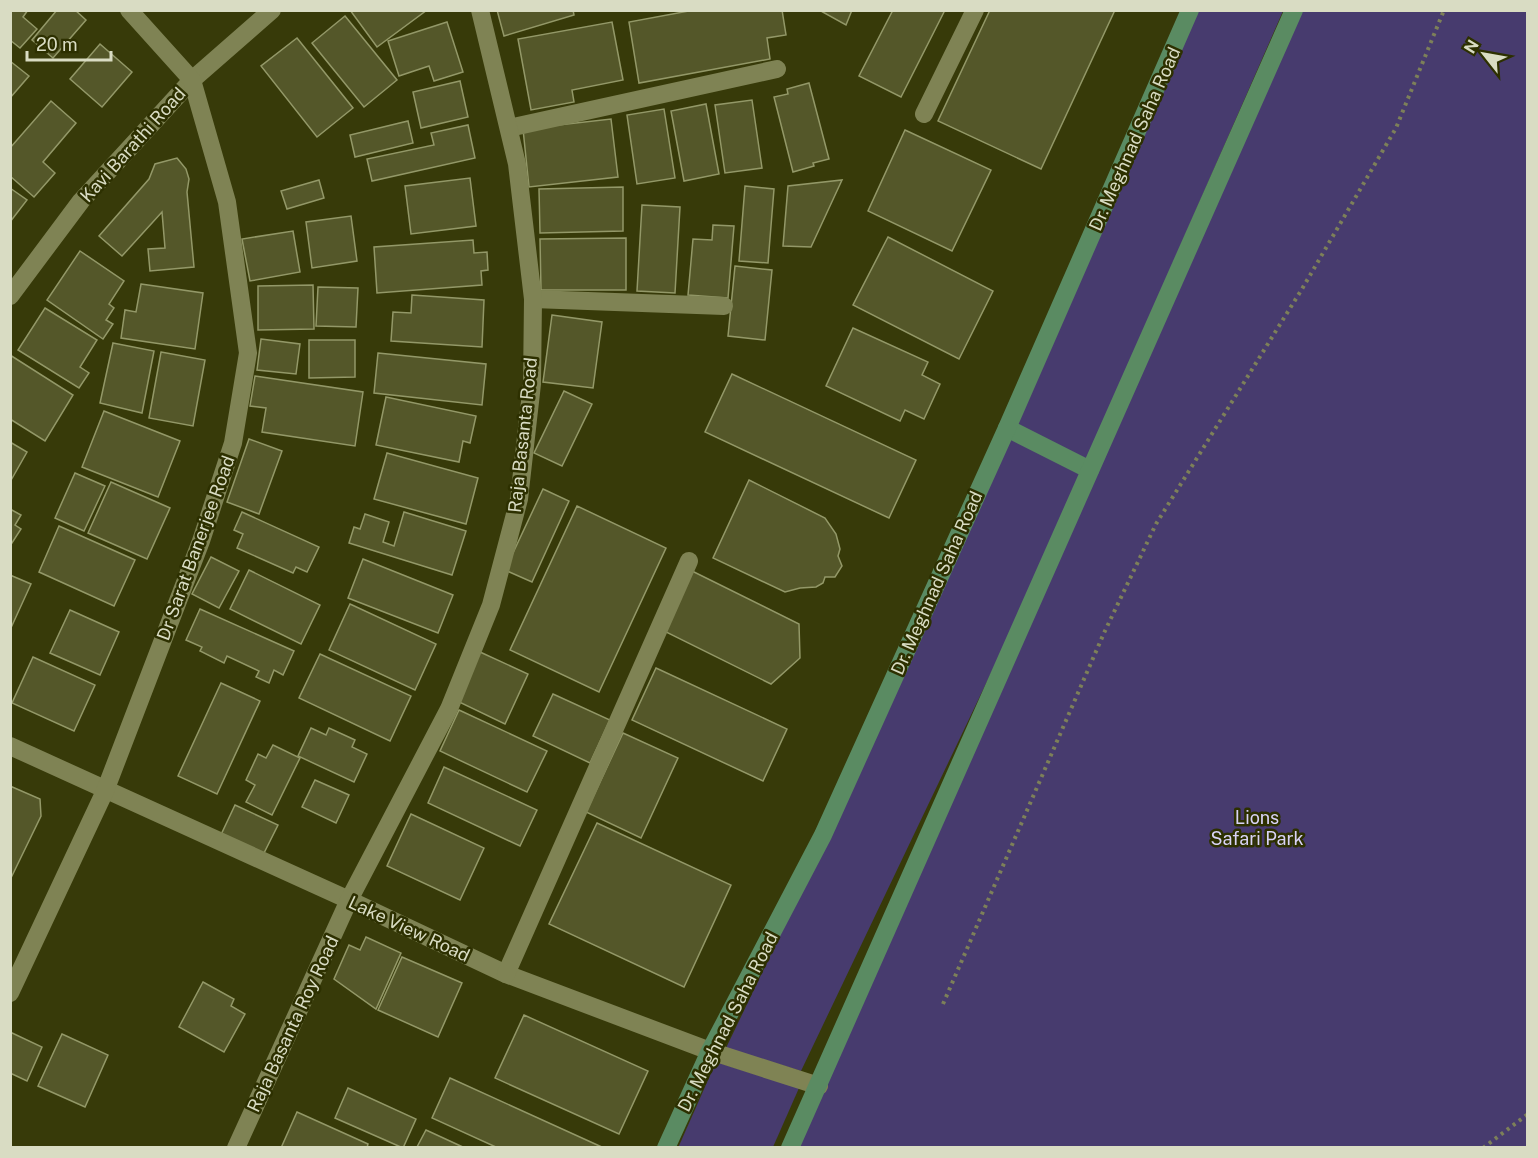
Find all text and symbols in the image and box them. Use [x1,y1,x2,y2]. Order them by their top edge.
scale bar [27,24,111,62]
north arrow [1454,24,1514,84]
text: 20 m [36,34,78,55]
text: N [1460,36,1483,57]
street label: Dr. Meghnad Saha Road [1085,44,1185,234]
street label: Kavi Barathi Road [76,83,190,206]
street label: Raja Basanta Road [504,356,541,514]
street label: Dr Sarat Banerjee Road [152,453,239,643]
street label: Dr. Meghnad Saha Road [887,488,987,678]
park label: Lions Safari Park [1210,807,1304,849]
street label: Lake View Road [345,891,473,966]
street label: Dr. Meghnad Saha Road [673,928,782,1115]
street label: Raja Basanta Roy Road [242,932,343,1115]

